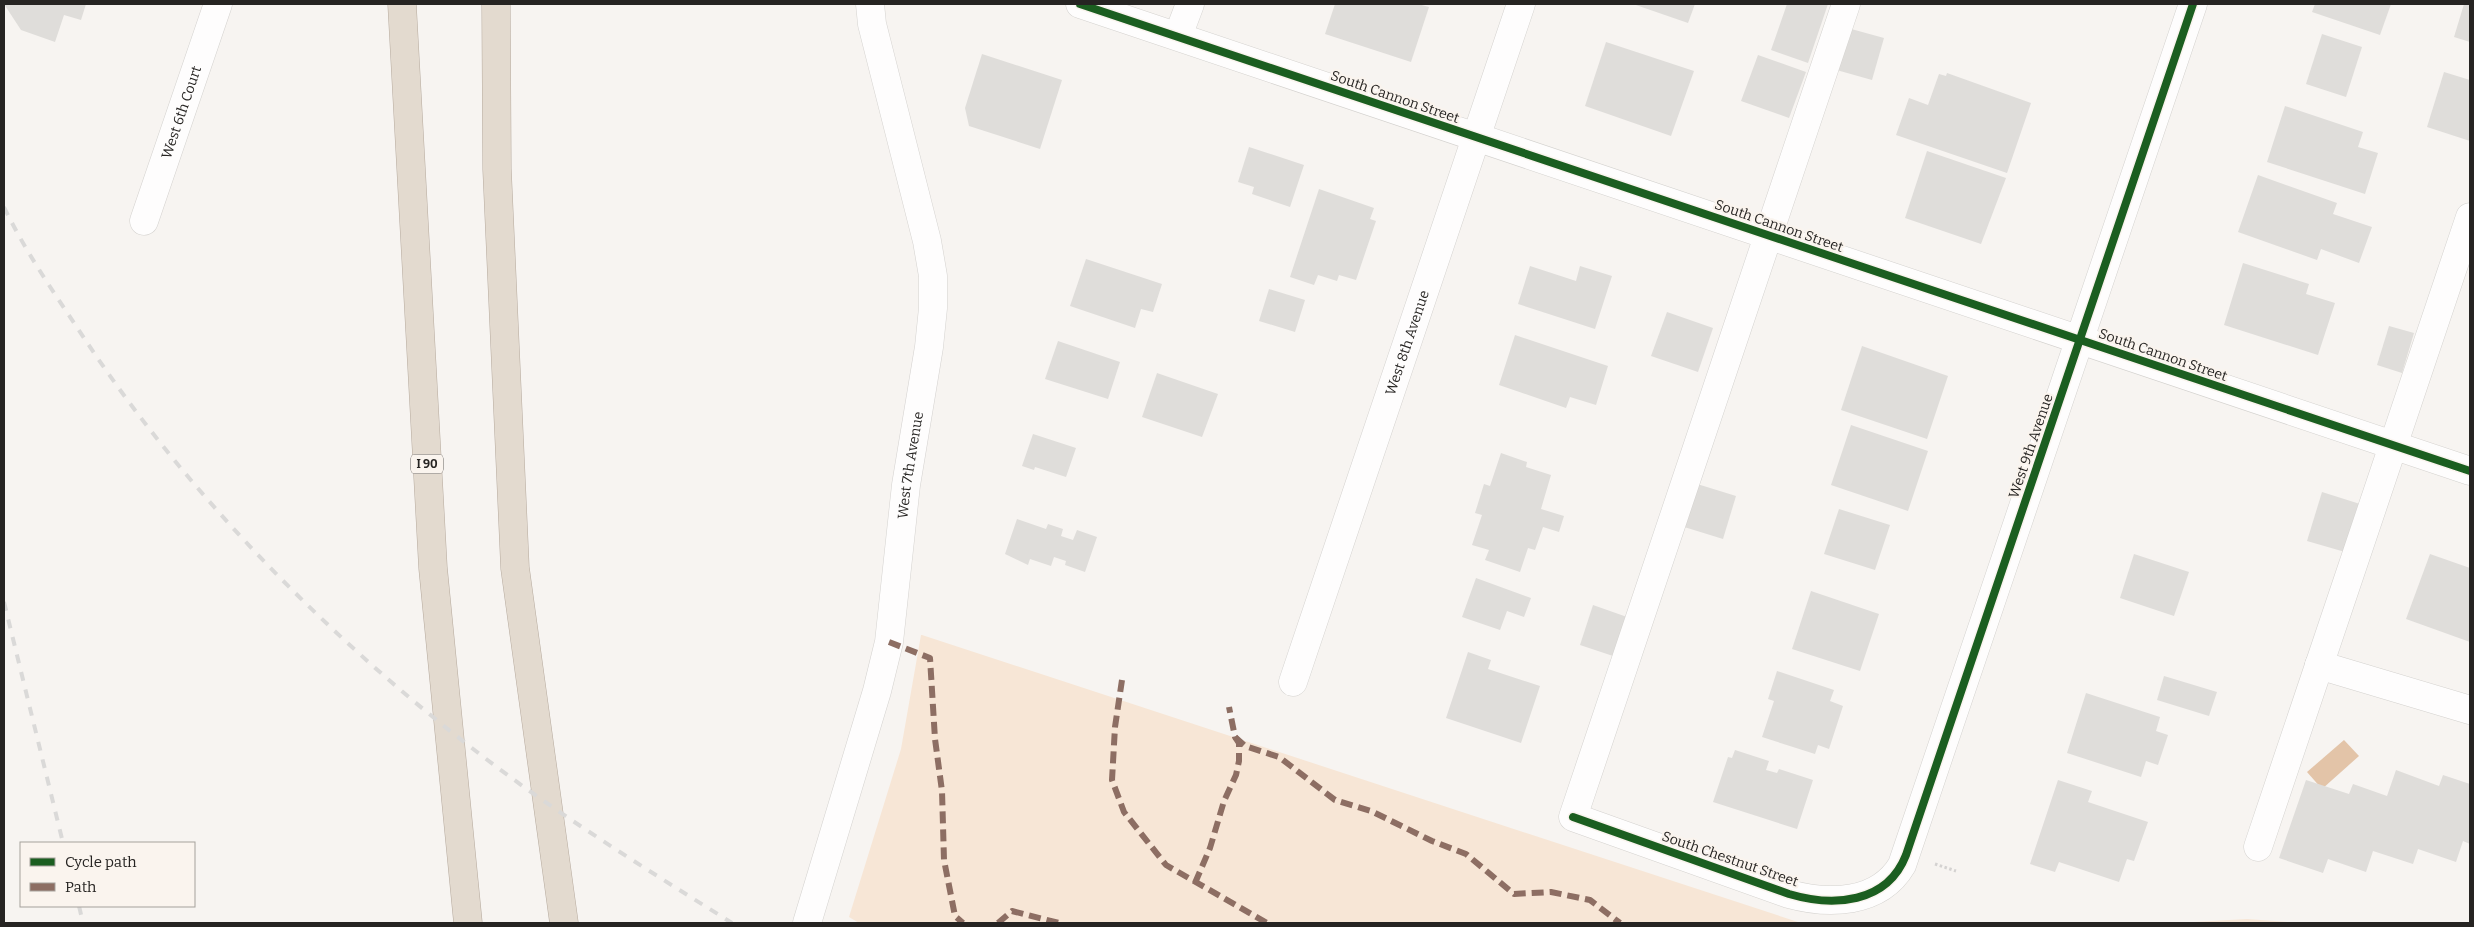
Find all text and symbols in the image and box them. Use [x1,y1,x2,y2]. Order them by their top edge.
street label: West 6th Court [157,64,205,161]
street label: South Cannon Street [1329,67,1461,127]
street label: South Cannon Street [1713,196,1845,256]
street label: West 8th Avenue [1382,288,1433,397]
street label: South Cannon Street [2097,325,2229,385]
street label: West 9th Avenue [2005,392,2057,500]
street label: West 7th Avenue [894,410,927,520]
road number: I 90 [411,454,443,474]
street label: South Chestnut Street [1660,828,1800,890]
legend [20,842,195,907]
text: Cycle path [65,853,137,871]
text: Path [65,878,97,896]

